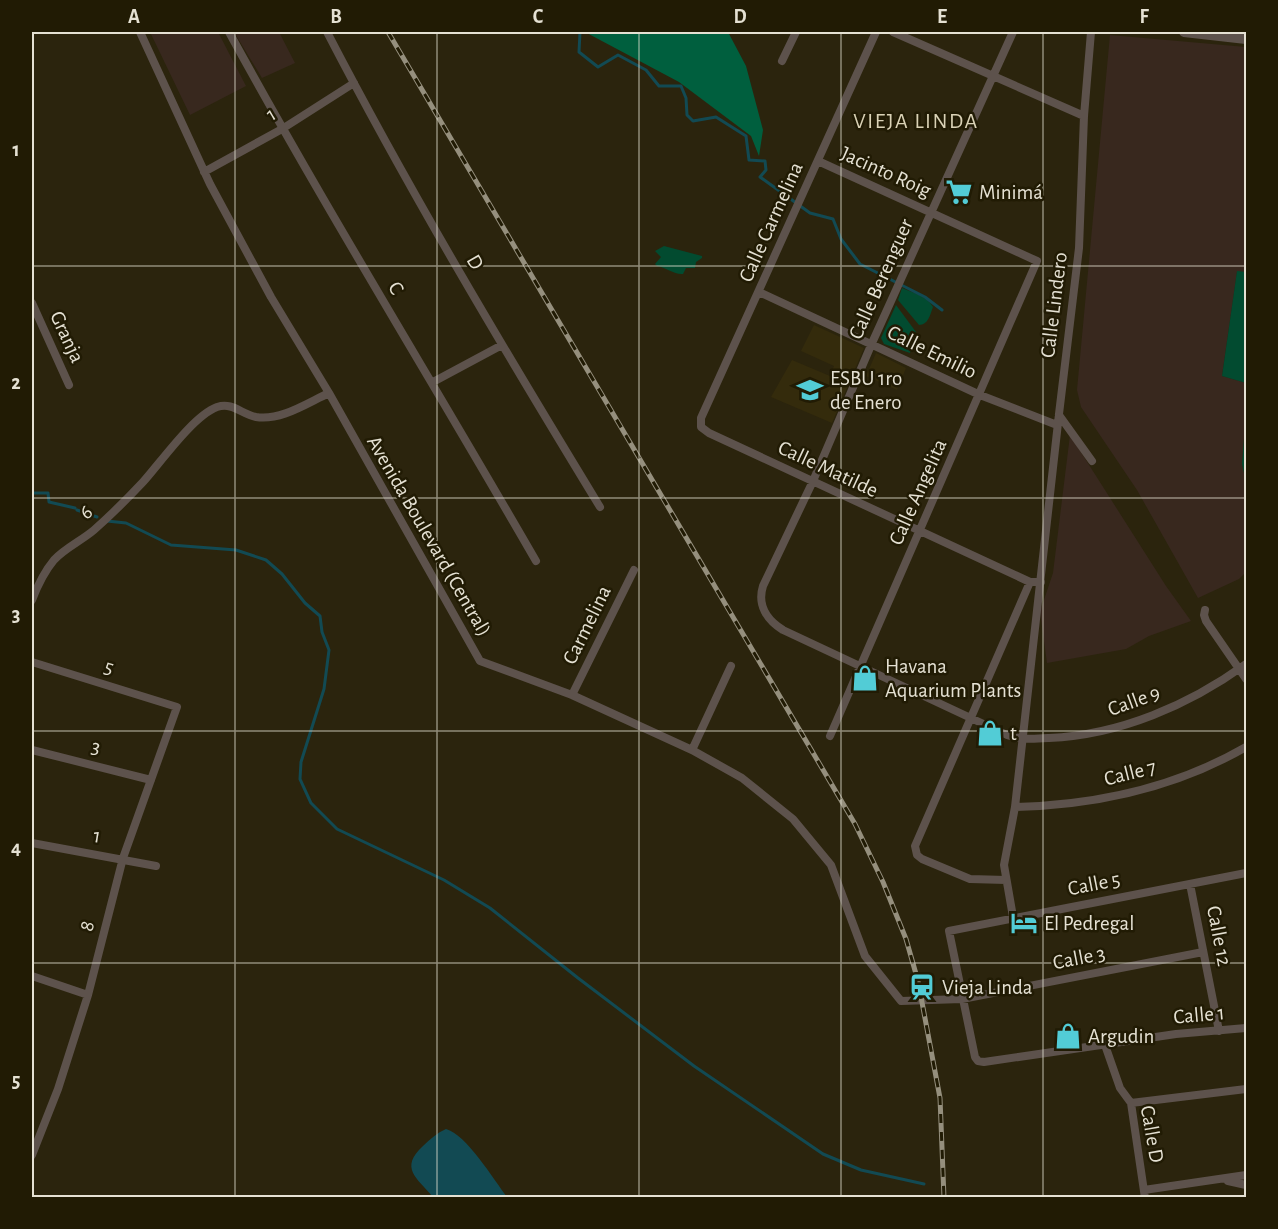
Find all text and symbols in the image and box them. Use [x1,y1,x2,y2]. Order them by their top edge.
text: A [128,7,140,27]
text: B [330,7,342,27]
text: C [533,7,544,27]
text: D [733,7,747,27]
text: E [937,7,947,27]
text: F [1139,7,1149,27]
street label: 1 [262,103,280,125]
district label: VIEJA LINDA [853,110,979,132]
text: 1 [12,140,20,160]
street label: Jacinto Roig [838,143,935,202]
street label: Calle Carmelina [735,159,807,285]
supermarket icon: Minimá [944,177,974,207]
place label: Minimá [979,182,1043,203]
street label: Calle Berenguer [845,215,917,342]
street label: D [463,251,487,273]
street label: Calle Lindero [1037,251,1071,359]
street label: C [384,278,408,298]
street label: Granja [46,308,88,366]
street label: Calle Emilio [884,321,980,383]
place label: ESBU 1ro de Enero [830,368,902,413]
text: 2 [11,373,21,393]
school or university icon: ESBU 1ro de Enero [795,375,825,405]
street label: Avenida Boulevard (Central) [363,432,495,640]
street label: Calle Angelita [885,436,951,548]
street label: Calle Matilde [775,437,881,501]
street label: 6 [75,501,97,523]
street label: Carmelina [559,582,615,668]
text: 3 [12,605,20,625]
street label: 5 [102,656,116,678]
place label: Havana Aquarium Plants [885,656,1021,701]
shop icon: Havana Aquarium Plants [850,663,880,693]
street label: Calle 9 [1105,682,1163,720]
shop icon: t [975,718,1005,748]
place label: t [1010,723,1017,744]
street label: 3 [89,736,103,758]
street label: Calle 7 [1102,756,1158,790]
street label: 1 [92,825,102,847]
text: 4 [11,838,21,858]
street label: Calle 5 [1066,869,1122,899]
street label: Calle 12 [1203,904,1235,968]
hotel icon: El Pedregal [1009,908,1039,938]
place label: El Pedregal [1044,913,1134,934]
street label: 8 [76,918,98,934]
street label: Calle 3 [1051,943,1107,973]
station icon: Vieja Linda [907,972,937,1002]
place label: Vieja Linda [942,977,1033,998]
street label: Calle 1 [1172,1002,1226,1028]
shop icon: Argudin [1053,1021,1083,1051]
place label: Argudin [1088,1026,1154,1047]
text: 5 [12,1071,20,1091]
street label: Calle D [1137,1104,1167,1164]

